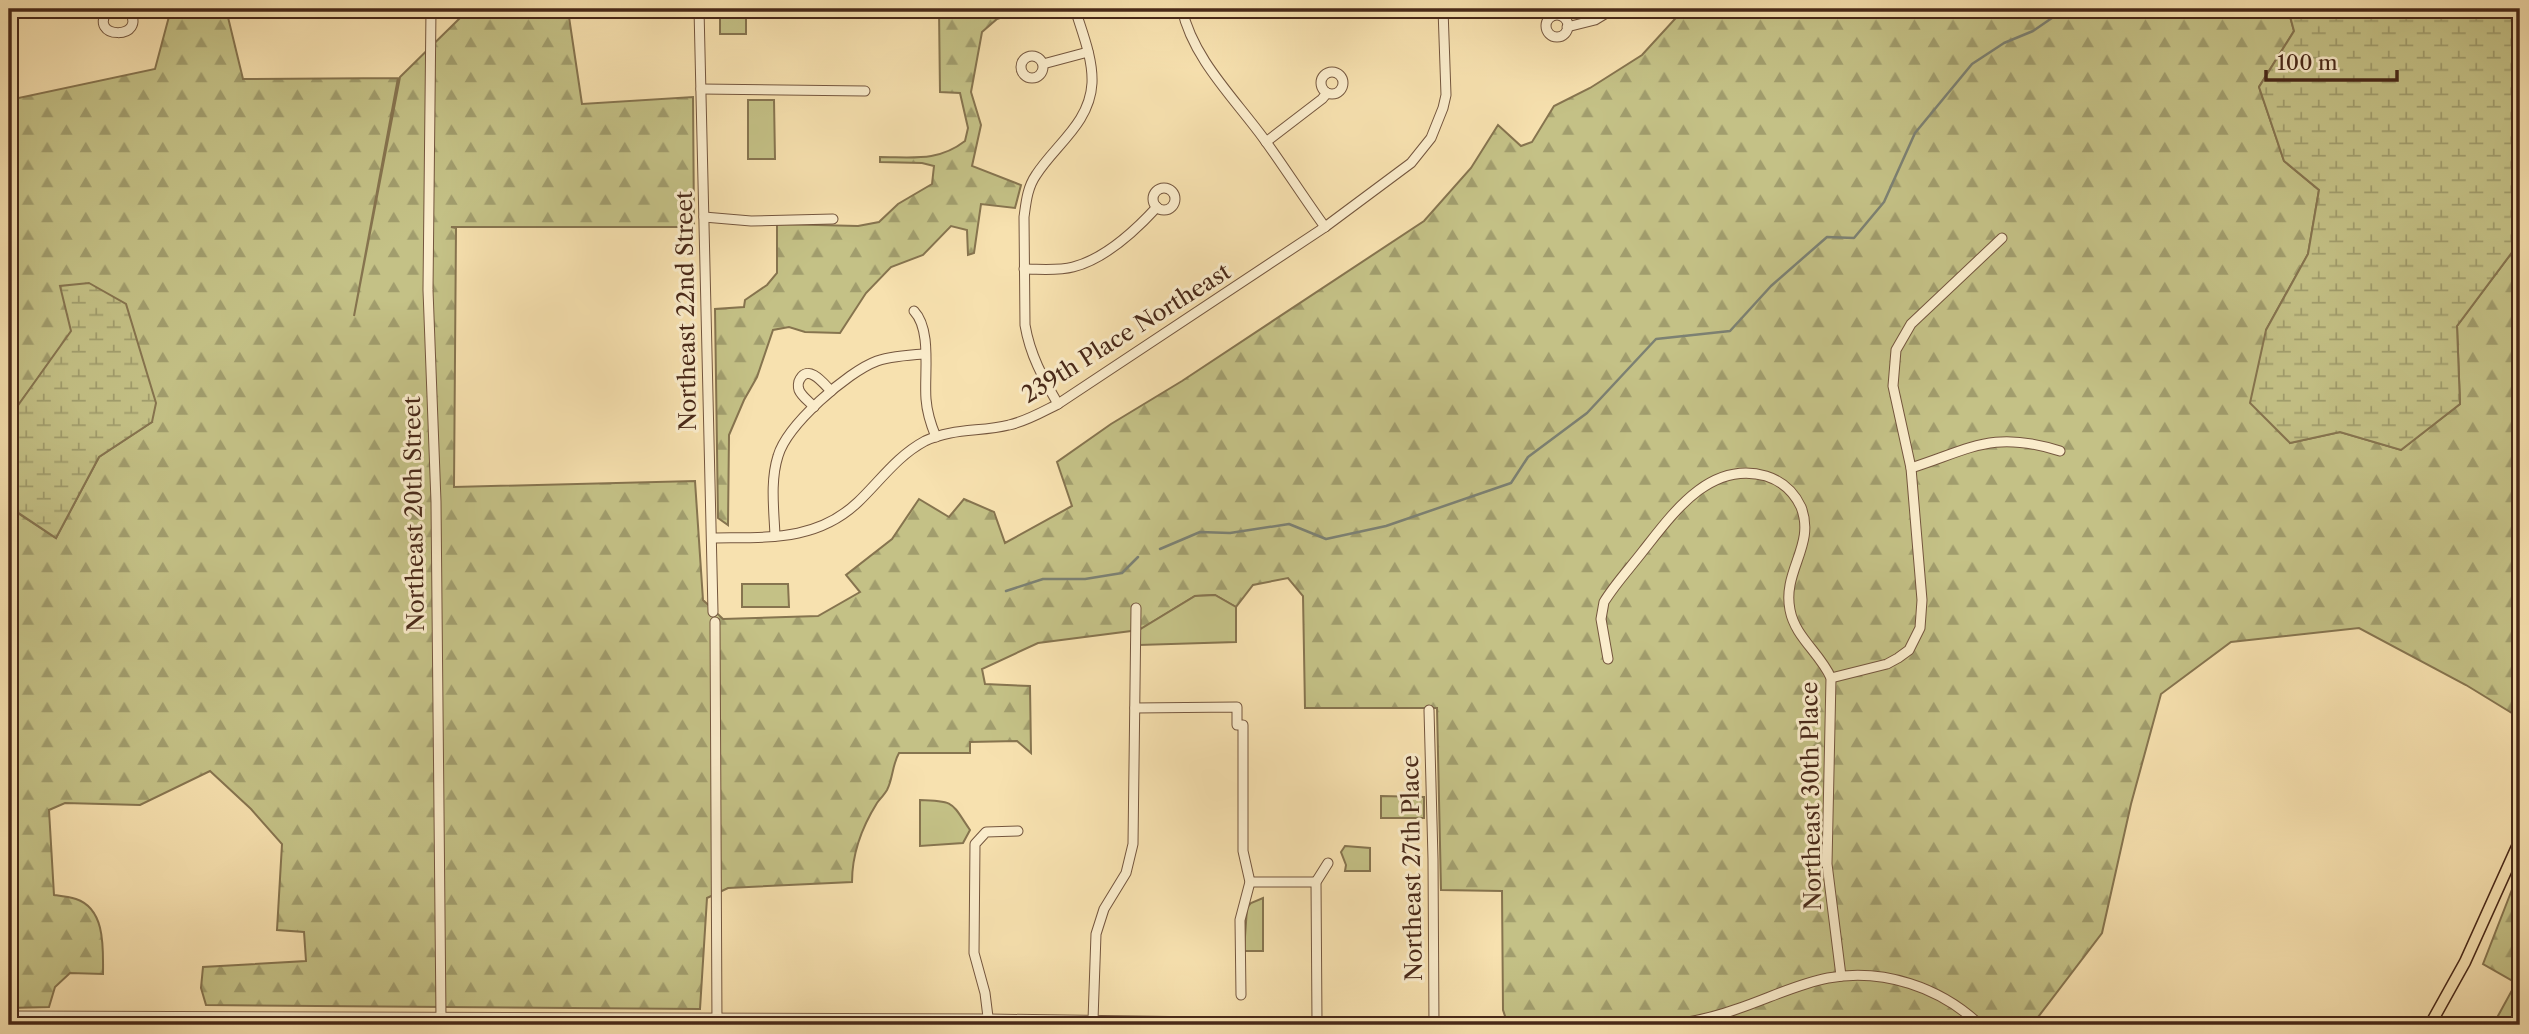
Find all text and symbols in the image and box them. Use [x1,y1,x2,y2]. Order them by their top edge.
scale bar [2266,38,2398,82]
text: 100 m [2277,50,2338,75]
street label: Northeast 22nd Street [670,191,702,431]
street label: 239th Place Northeast [1016,257,1236,409]
street label: Northeast 20th Street [398,396,430,632]
street label: Northeast 30th Place [1795,681,1827,911]
street label: Northeast 27th Place [1396,755,1428,981]

